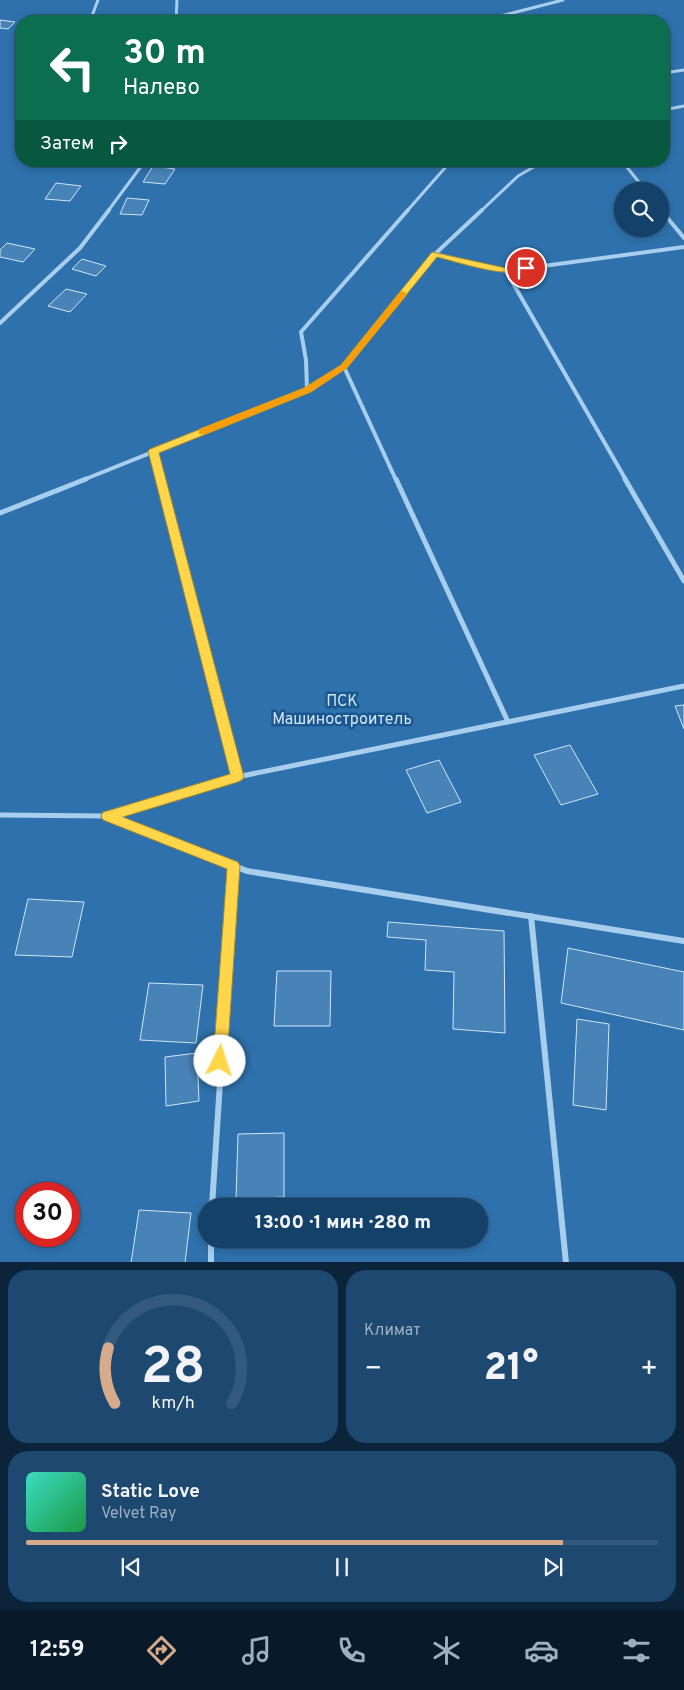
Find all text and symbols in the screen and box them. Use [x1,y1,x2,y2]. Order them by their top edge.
text: 30 m [123,32,206,76]
icon: left [40,35,105,100]
text: Налево [123,75,200,102]
icon: right [104,130,132,158]
text: Затем [40,132,94,156]
map controls [614,182,669,237]
button: search [614,182,669,237]
pin [505,247,547,289]
icon: arrive [512,254,540,282]
park label: ПСК Машиностроитель [272,692,412,730]
position arrow [193,1034,245,1086]
speed limit sign: 30 [15,1182,80,1247]
text: 13:00 · 1 мин · 280 m [255,1211,431,1235]
text: Климат [364,1321,421,1341]
text: 28 [141,1336,205,1402]
text: 21° [484,1345,538,1394]
text: − [364,1352,382,1388]
text: + [640,1352,658,1388]
text: km/h [151,1392,195,1415]
text: Static Love [101,1480,200,1504]
text: Velvet Ray [101,1504,176,1524]
icon: previous [117,1553,145,1581]
icon: pause [328,1553,356,1581]
icon: next [539,1553,567,1581]
icon: directions [144,1633,179,1668]
icon: music [239,1633,274,1668]
icon: phone [334,1633,369,1668]
icon: climate [429,1633,464,1668]
icon: car [524,1633,559,1668]
icon: filters [619,1633,654,1668]
text: 12:59 [30,1637,85,1664]

